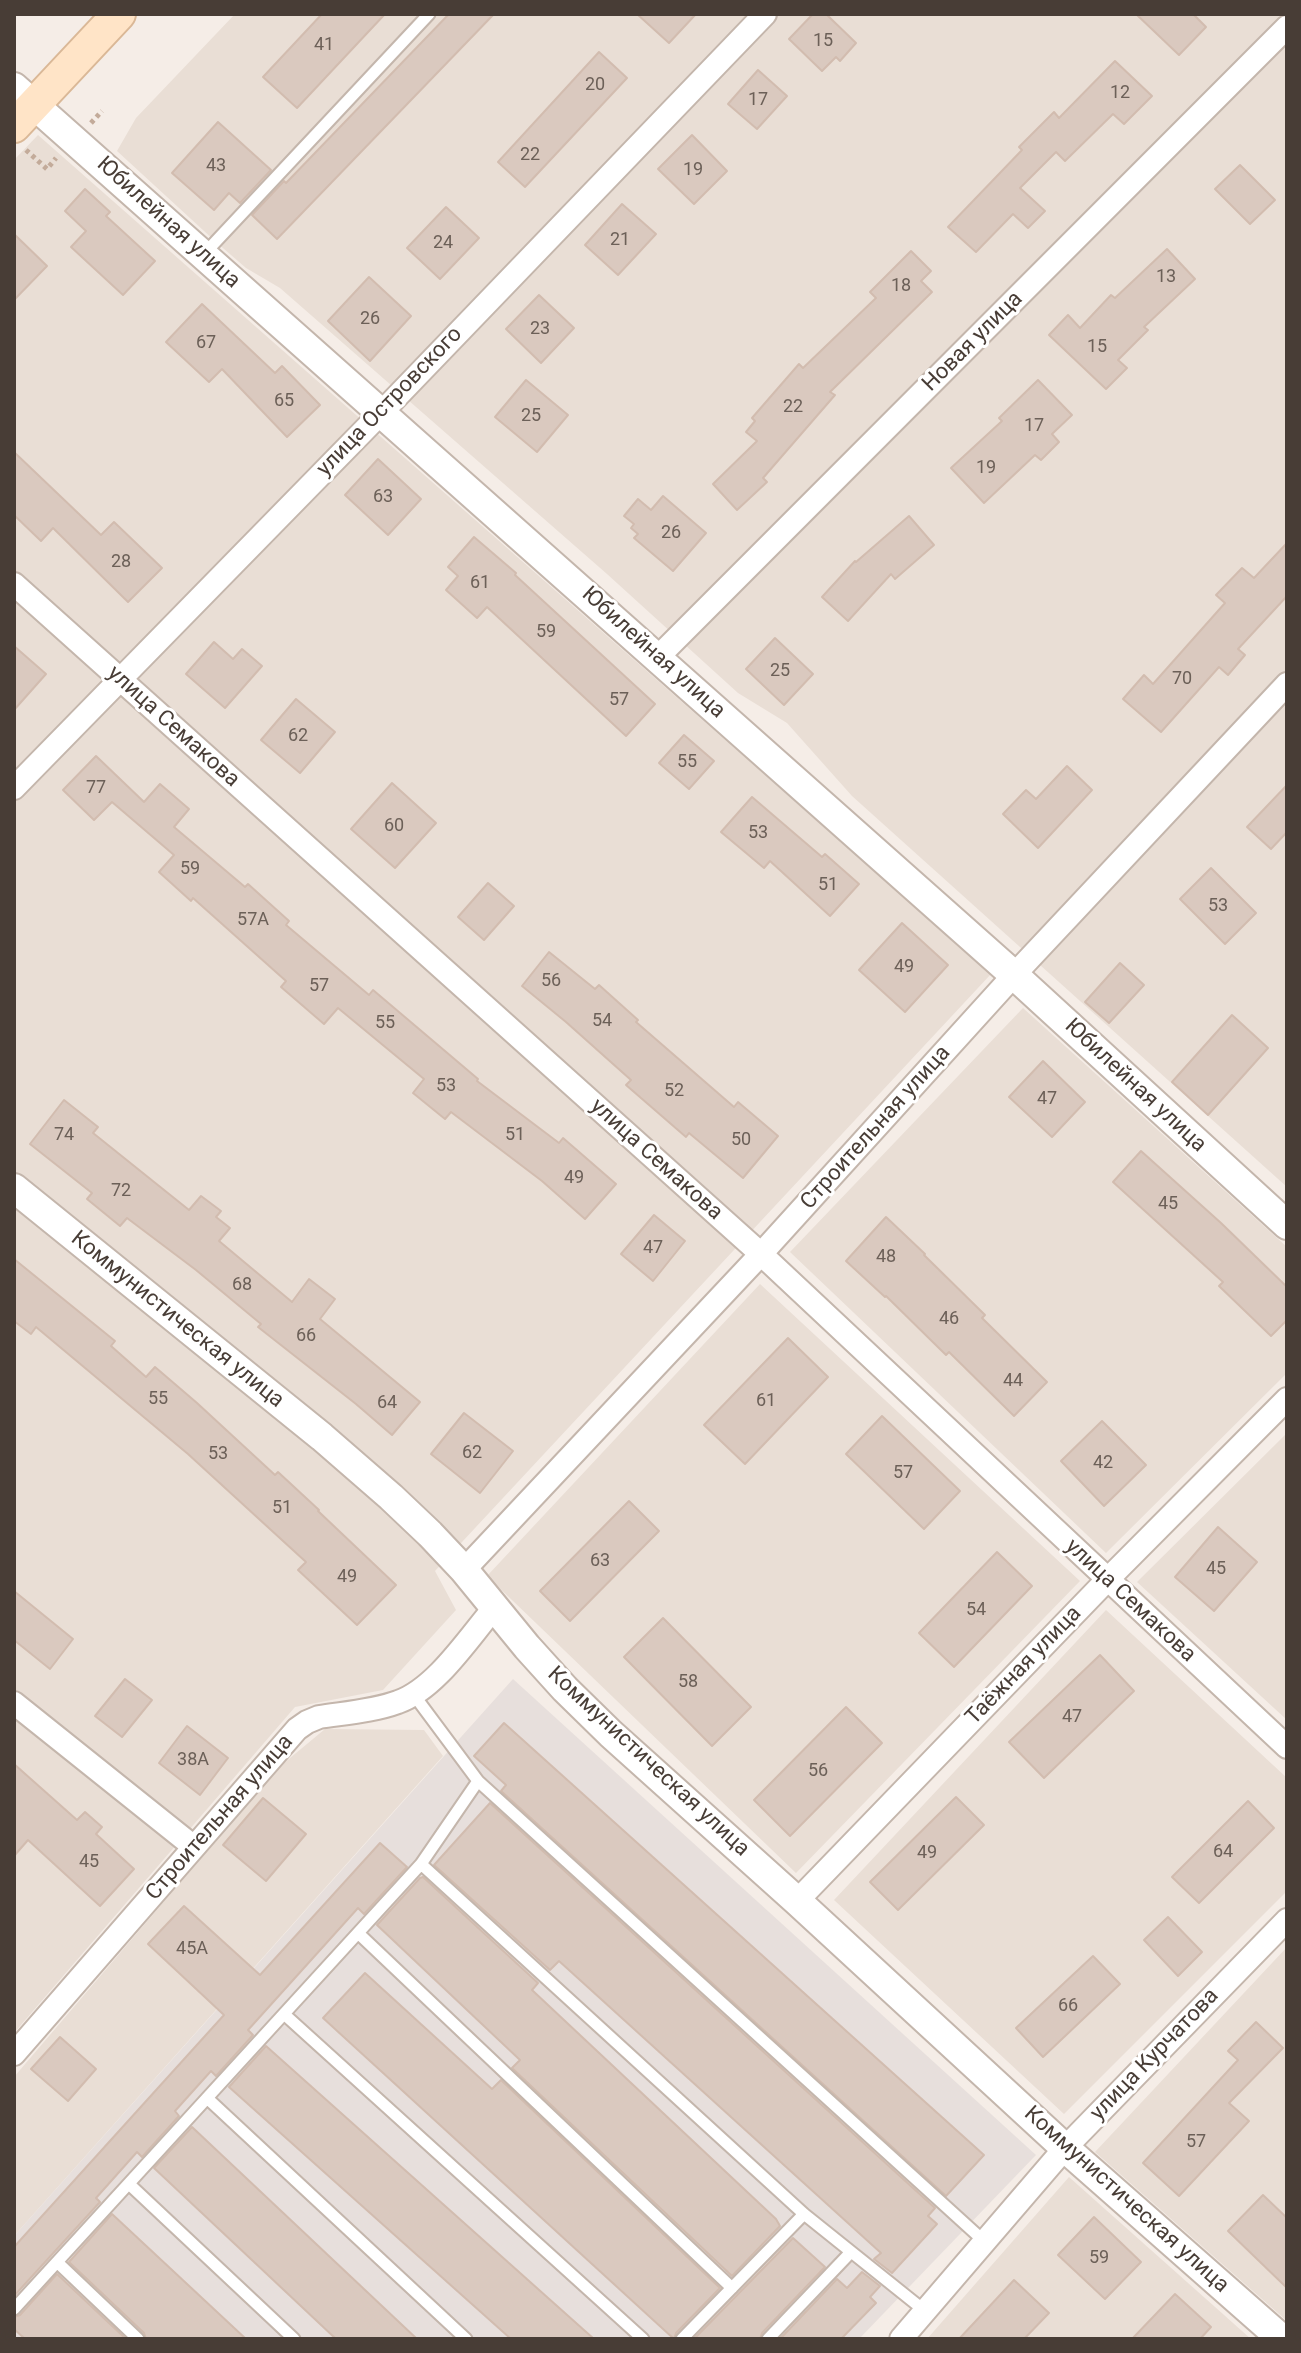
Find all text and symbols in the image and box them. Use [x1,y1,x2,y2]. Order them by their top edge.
house number: 15 [813,30,833,52]
house number: 41 [314,34,334,56]
house number: 20 [585,74,605,96]
house number: 12 [1110,82,1130,104]
house number: 17 [748,89,768,111]
house number: 22 [520,144,540,166]
street label: Юбилейная улица [91,152,245,294]
house number: 43 [206,155,226,177]
house number: 19 [683,159,703,181]
house number: 21 [610,229,630,251]
house number: 24 [433,232,453,254]
house number: 13 [1156,266,1176,288]
house number: 18 [891,275,911,297]
street label: Новая улица [917,286,1029,398]
house number: 26 [360,308,380,330]
house number: 23 [530,318,550,340]
street label: улица Островского [312,322,468,482]
house number: 67 [196,332,216,354]
house number: 15 [1087,336,1107,358]
house number: 65 [274,390,294,412]
house number: 22 [783,396,803,418]
house number: 25 [521,405,541,427]
house number: 17 [1024,415,1044,437]
house number: 19 [976,457,996,479]
house number: 63 [373,486,393,508]
house number: 26 [661,522,681,544]
house number: 28 [111,551,131,573]
house number: 61 [470,572,490,594]
street label: Юбилейная улица [576,582,730,724]
house number: 59 [536,621,556,643]
house number: 25 [770,660,790,682]
street label: улица Семакова [101,661,245,793]
house number: 70 [1172,668,1192,690]
house number: 57 [609,689,629,711]
house number: 62 [288,725,308,747]
house number: 55 [677,751,697,773]
house number: 77 [86,777,106,799]
house number: 60 [384,815,404,837]
house number: 53 [748,822,768,844]
house number: 59 [180,858,200,880]
house number: 51 [818,874,838,896]
house number: 53 [1208,895,1228,917]
house number: 57А [237,909,269,931]
house number: 49 [894,956,914,978]
house number: 56 [541,970,561,992]
house number: 57 [309,975,329,997]
house number: 54 [592,1010,612,1032]
house number: 55 [375,1012,395,1034]
street label: Юбилейная улица [1059,1014,1211,1158]
street label: Строительная улица [796,1041,956,1215]
house number: 53 [436,1075,456,1097]
house number: 52 [664,1080,684,1102]
house number: 47 [1037,1088,1057,1110]
street label: улица Семакова [584,1094,728,1226]
house number: 74 [54,1124,74,1146]
house number: 51 [505,1124,525,1146]
house number: 50 [731,1129,751,1151]
house number: 49 [564,1167,584,1189]
house number: 72 [111,1180,131,1202]
house number: 45 [1158,1193,1178,1215]
street label: Коммунистическая улица [65,1226,289,1414]
house number: 47 [643,1237,663,1259]
house number: 48 [876,1246,896,1268]
house number: 68 [232,1274,252,1296]
house number: 46 [939,1308,959,1330]
house number: 66 [296,1325,316,1347]
house number: 44 [1003,1370,1023,1392]
house number: 55 [148,1388,168,1410]
house number: 61 [756,1390,776,1412]
house number: 64 [377,1392,397,1414]
house number: 62 [462,1442,482,1464]
house number: 53 [208,1443,228,1465]
house number: 42 [1093,1452,1113,1474]
house number: 57 [893,1462,913,1484]
house number: 51 [272,1497,292,1519]
street label: улица Семакова [1059,1534,1201,1668]
house number: 63 [590,1550,610,1572]
house number: 45 [1206,1558,1226,1580]
house number: 49 [337,1566,357,1588]
house number: 54 [966,1599,986,1621]
street label: Таёжная улица [961,1601,1087,1731]
street label: Коммунистическая улица [542,1661,754,1863]
house number: 58 [678,1671,698,1693]
house number: 47 [1062,1706,1082,1728]
street label: Строительная улица [141,1730,299,1906]
house number: 38А [177,1749,209,1771]
house number: 56 [808,1760,828,1782]
house number: 64 [1213,1841,1233,1863]
house number: 49 [917,1842,937,1864]
house number: 45 [79,1851,99,1873]
house number: 45А [176,1938,208,1960]
street label: улица Курчатова [1085,1983,1225,2127]
house number: 66 [1058,1995,1078,2017]
street label: Коммунистическая улица [1018,2101,1234,2299]
house number: 57 [1186,2131,1206,2153]
house number: 59 [1089,2247,1109,2269]

